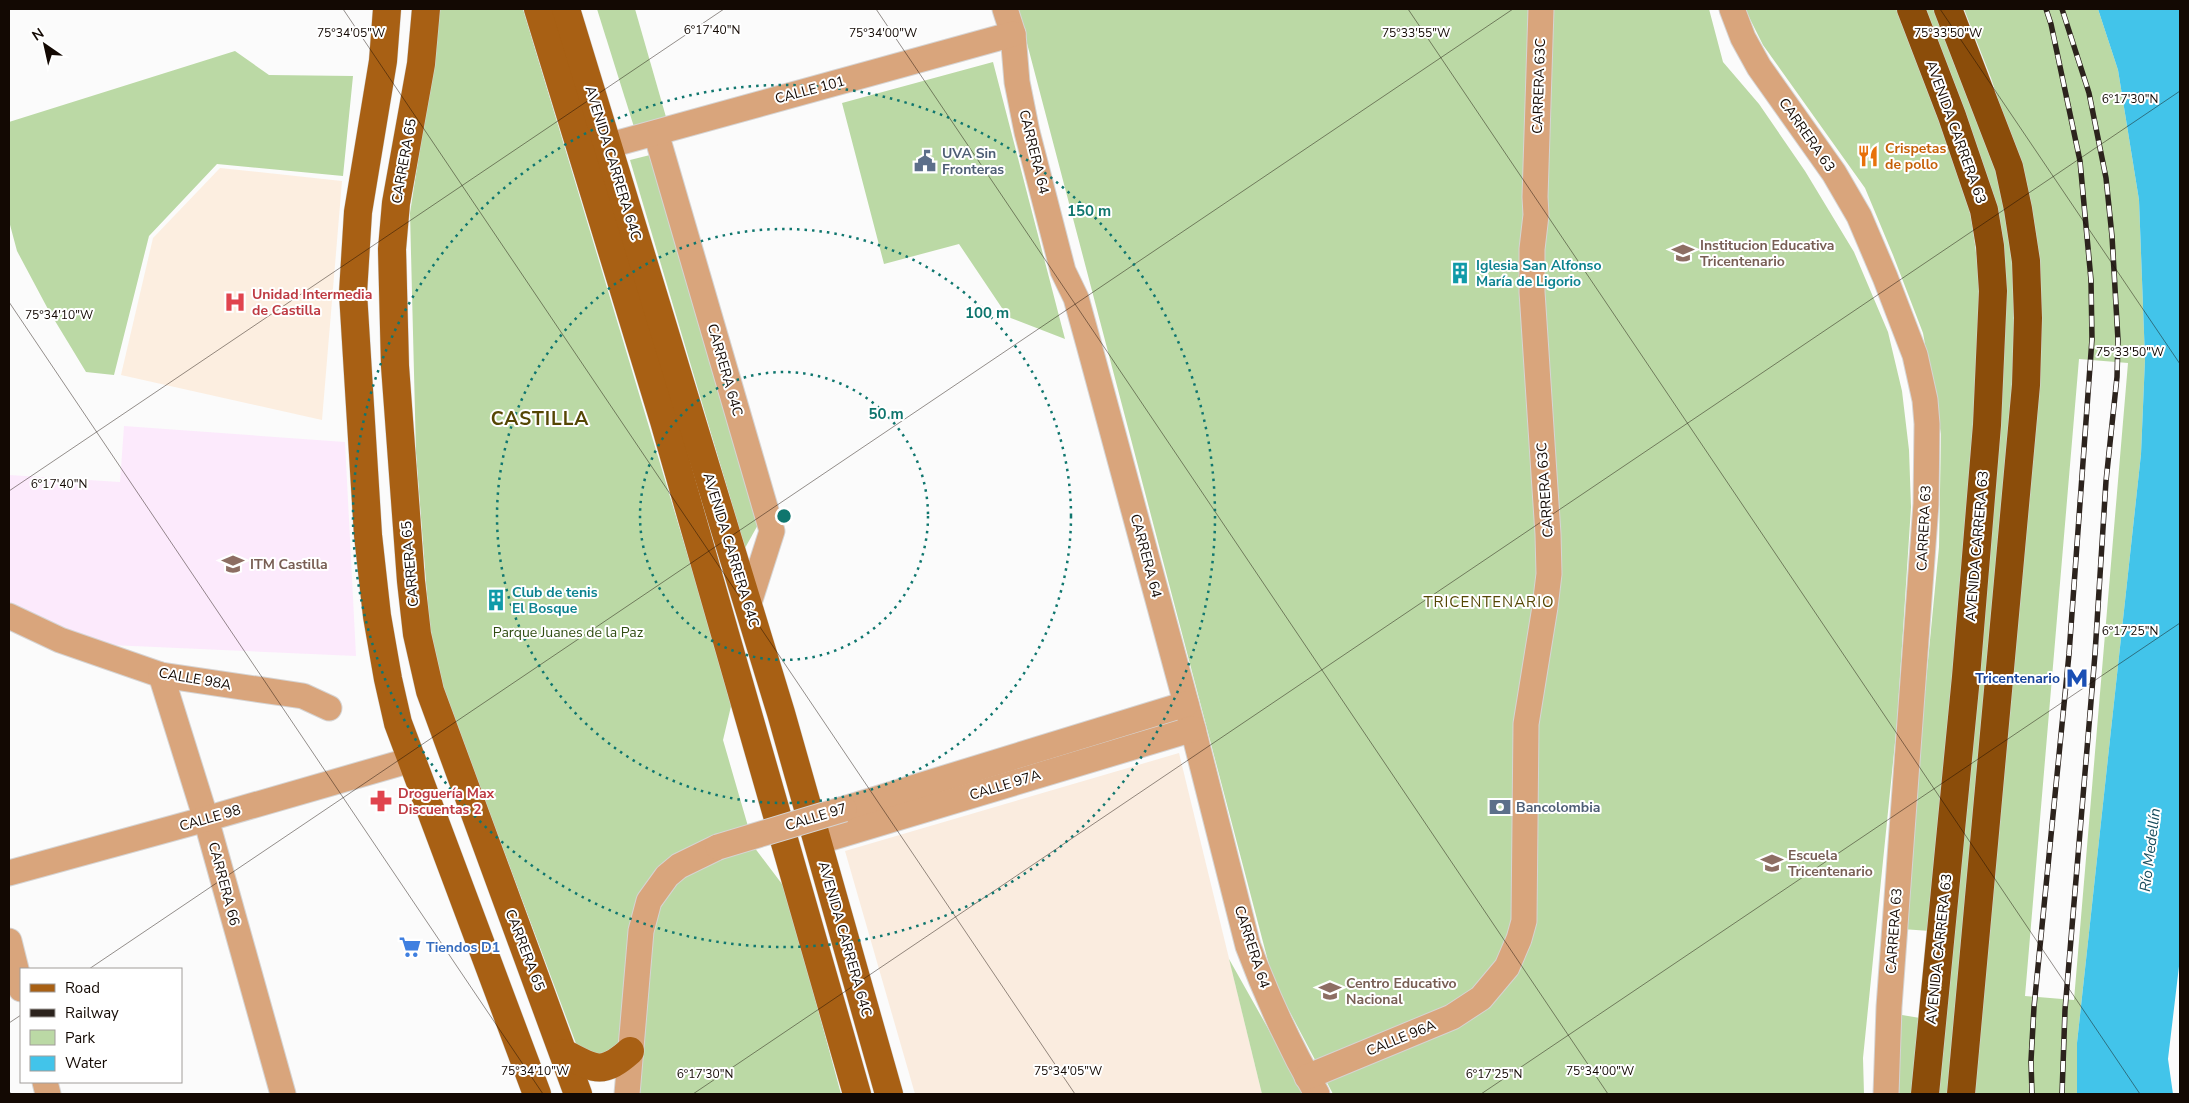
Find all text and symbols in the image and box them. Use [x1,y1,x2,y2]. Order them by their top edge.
north arrow [20,20,70,70]
text: 6°17'40"N [684,22,740,38]
text: N [28,24,48,45]
text: 75°34'05"W [317,25,385,41]
text: 75°34'00"W [849,25,917,41]
text: 75°33'55"W [1382,25,1450,41]
text: 75°33'50"W [1914,25,1982,41]
street label: CARRERA 63C [1528,38,1550,134]
street label: AVENIDA CARRERA 63 [1921,58,1991,206]
street label: CALLE 101 [773,72,847,108]
street label: AVENIDA CARRERA 64C [580,83,646,243]
text: 6°17'30"N [2102,91,2158,107]
street label: CARRERA 63 [1775,94,1839,176]
street label: CARRERA 64 [1014,108,1054,196]
street label: CARRERA 65 [387,117,421,205]
place label: Crispetas de pollo [1885,139,1946,174]
restaurant icon: Crispetas de pollo [1855,143,1881,169]
place label: UVA Sin Fronteras [942,144,1004,179]
public building icon: UVA Sin Fronteras [912,148,938,174]
text: 150 m [1067,201,1111,221]
place label: Institucion Educativa Tricentenario [1700,236,1834,271]
school or university icon: Institucion Educativa Tricentenario [1670,240,1696,266]
place label: Iglesia San Alfonso María de Ligorio [1476,256,1601,291]
building icon: Iglesia San Alfonso María de Ligorio [1447,260,1473,286]
place label: Unidad Intermedia de Castilla [252,285,372,320]
hospital icon: Unidad Intermedia de Castilla [222,289,248,315]
text: 100 m [965,303,1009,323]
text: 75°34'10"W [25,307,93,323]
street label: CARRERA 64C [703,321,747,419]
text: 75°33'50"W [2096,344,2164,360]
text: 50 m [868,404,904,424]
district label: CASTILLA [491,406,589,432]
street label: CARRERA 63C [1532,442,1558,538]
street label: AVENIDA CARRERA 64C [698,470,764,630]
street label: AVENIDA CARRERA 63 [1961,470,1993,622]
text: 6°17'40"N [31,476,87,492]
street label: CARRERA 63 [1912,485,1936,571]
centre of rings [775,507,793,525]
street label: CARRERA 64 [1126,512,1166,600]
street label: CARRERA 65 [397,520,423,608]
school or university icon: ITM Castilla [220,551,246,577]
place label: ITM Castilla [250,555,328,574]
place label: Club de tenis El Bosque [512,583,598,618]
building icon: Club de tenis El Bosque [483,587,509,613]
district label: TRICENTENARIO [1423,592,1555,612]
park label: Parque Juanes de la Paz [493,623,644,642]
text: 6°17'25"N [2102,623,2158,639]
street label: CALLE 98A [157,663,233,695]
metro station icon: Tricentenario [2064,665,2090,691]
place label: Tricentenario [1975,669,2060,688]
street label: CALLE 97A [967,765,1043,805]
place label: Droguería Max Discuentas 2 [398,784,495,819]
pharmacy icon: Droguería Max Discuentas 2 [368,788,394,814]
bank icon: Bancolombia [1487,794,1513,820]
place label: Bancolombia [1516,798,1600,817]
street label: CALLE 97 [783,799,849,835]
street label: CALLE 98 [177,800,243,836]
water label: Río Medellín [2135,807,2165,893]
street label: CARRERA 66 [204,840,244,928]
place label: Escuela Tricentenario [1788,846,1873,881]
school or university icon: Escuela Tricentenario [1759,850,1785,876]
street label: AVENIDA CARRERA 64C [814,859,876,1019]
street label: AVENIDA CARRERA 63 [1922,873,1956,1025]
street label: CARRERA 63 [1882,887,1906,975]
street label: CARRERA 64 [1230,903,1274,991]
street label: CARRERA 65 [501,906,549,994]
supermarket icon: Tiendos D1 [397,934,423,960]
place label: Tiendos D1 [426,938,500,957]
legend [20,968,182,1083]
place label: Centro Educativo Nacional [1346,974,1457,1009]
text: Road [65,978,100,998]
school or university icon: Centro Educativo Nacional [1317,978,1343,1004]
text: Railway [65,1003,119,1023]
street label: CALLE 96A [1363,1015,1439,1061]
text: Park [65,1028,95,1048]
text: Water [65,1053,108,1073]
text: 75°34'10"W [501,1063,569,1079]
text: 75°34'05"W [1034,1063,1102,1079]
text: 75°34'00"W [1566,1063,1634,1079]
text: 6°17'30"N [677,1066,733,1082]
text: 6°17'25"N [1466,1066,1522,1082]

